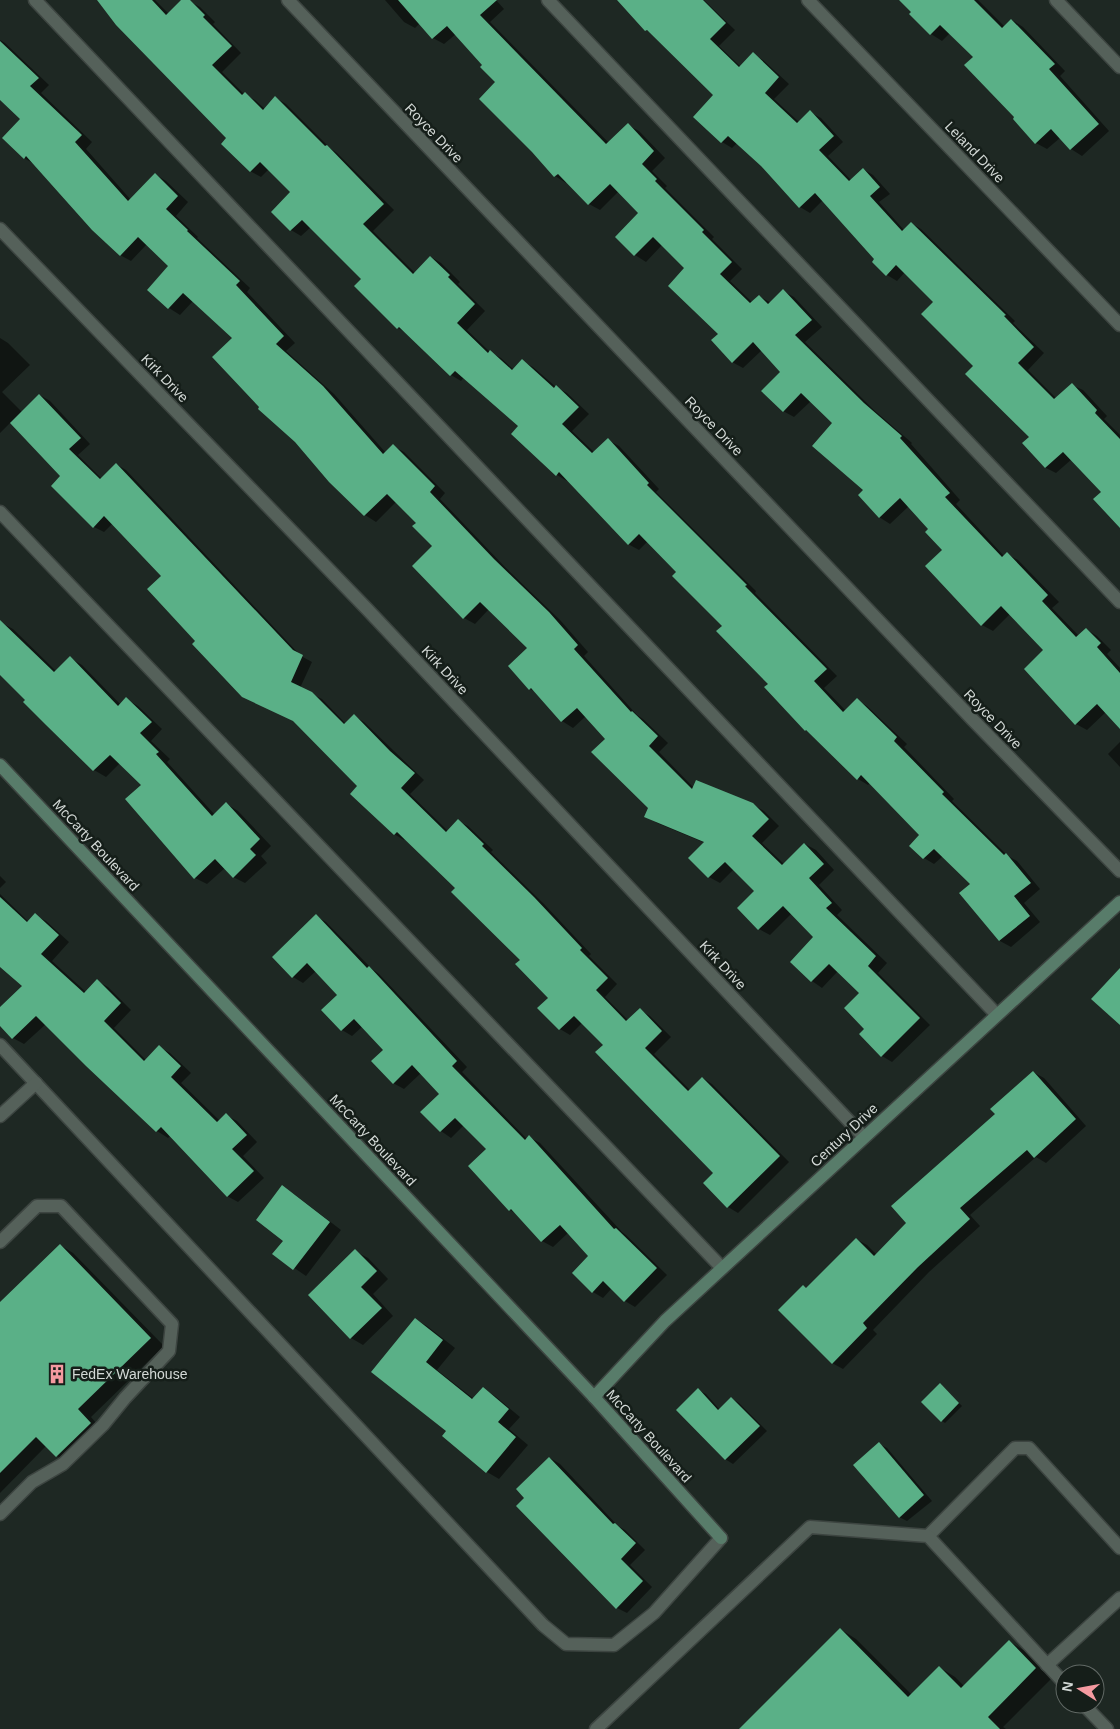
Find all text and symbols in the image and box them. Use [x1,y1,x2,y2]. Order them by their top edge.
street label: Royce Drive [402,100,466,166]
street label: Leland Drive [942,118,1008,186]
street label: Kirk Drive [138,351,192,406]
street label: Royce Drive [682,393,746,459]
street label: Kirk Drive [418,642,472,698]
street label: Royce Drive [961,686,1025,752]
street label: McCarty Boulevard [50,796,142,894]
street label: Kirk Drive [696,937,750,993]
street label: McCarty Boulevard [327,1091,419,1189]
street label: Century Drive [807,1100,881,1170]
building icon: FedEx Warehouse [46,1363,68,1385]
place label: FedEx Warehouse [72,1366,188,1382]
street label: McCarty Boulevard [603,1386,695,1486]
north arrow [1055,1664,1105,1714]
text: N [1058,1680,1076,1693]

